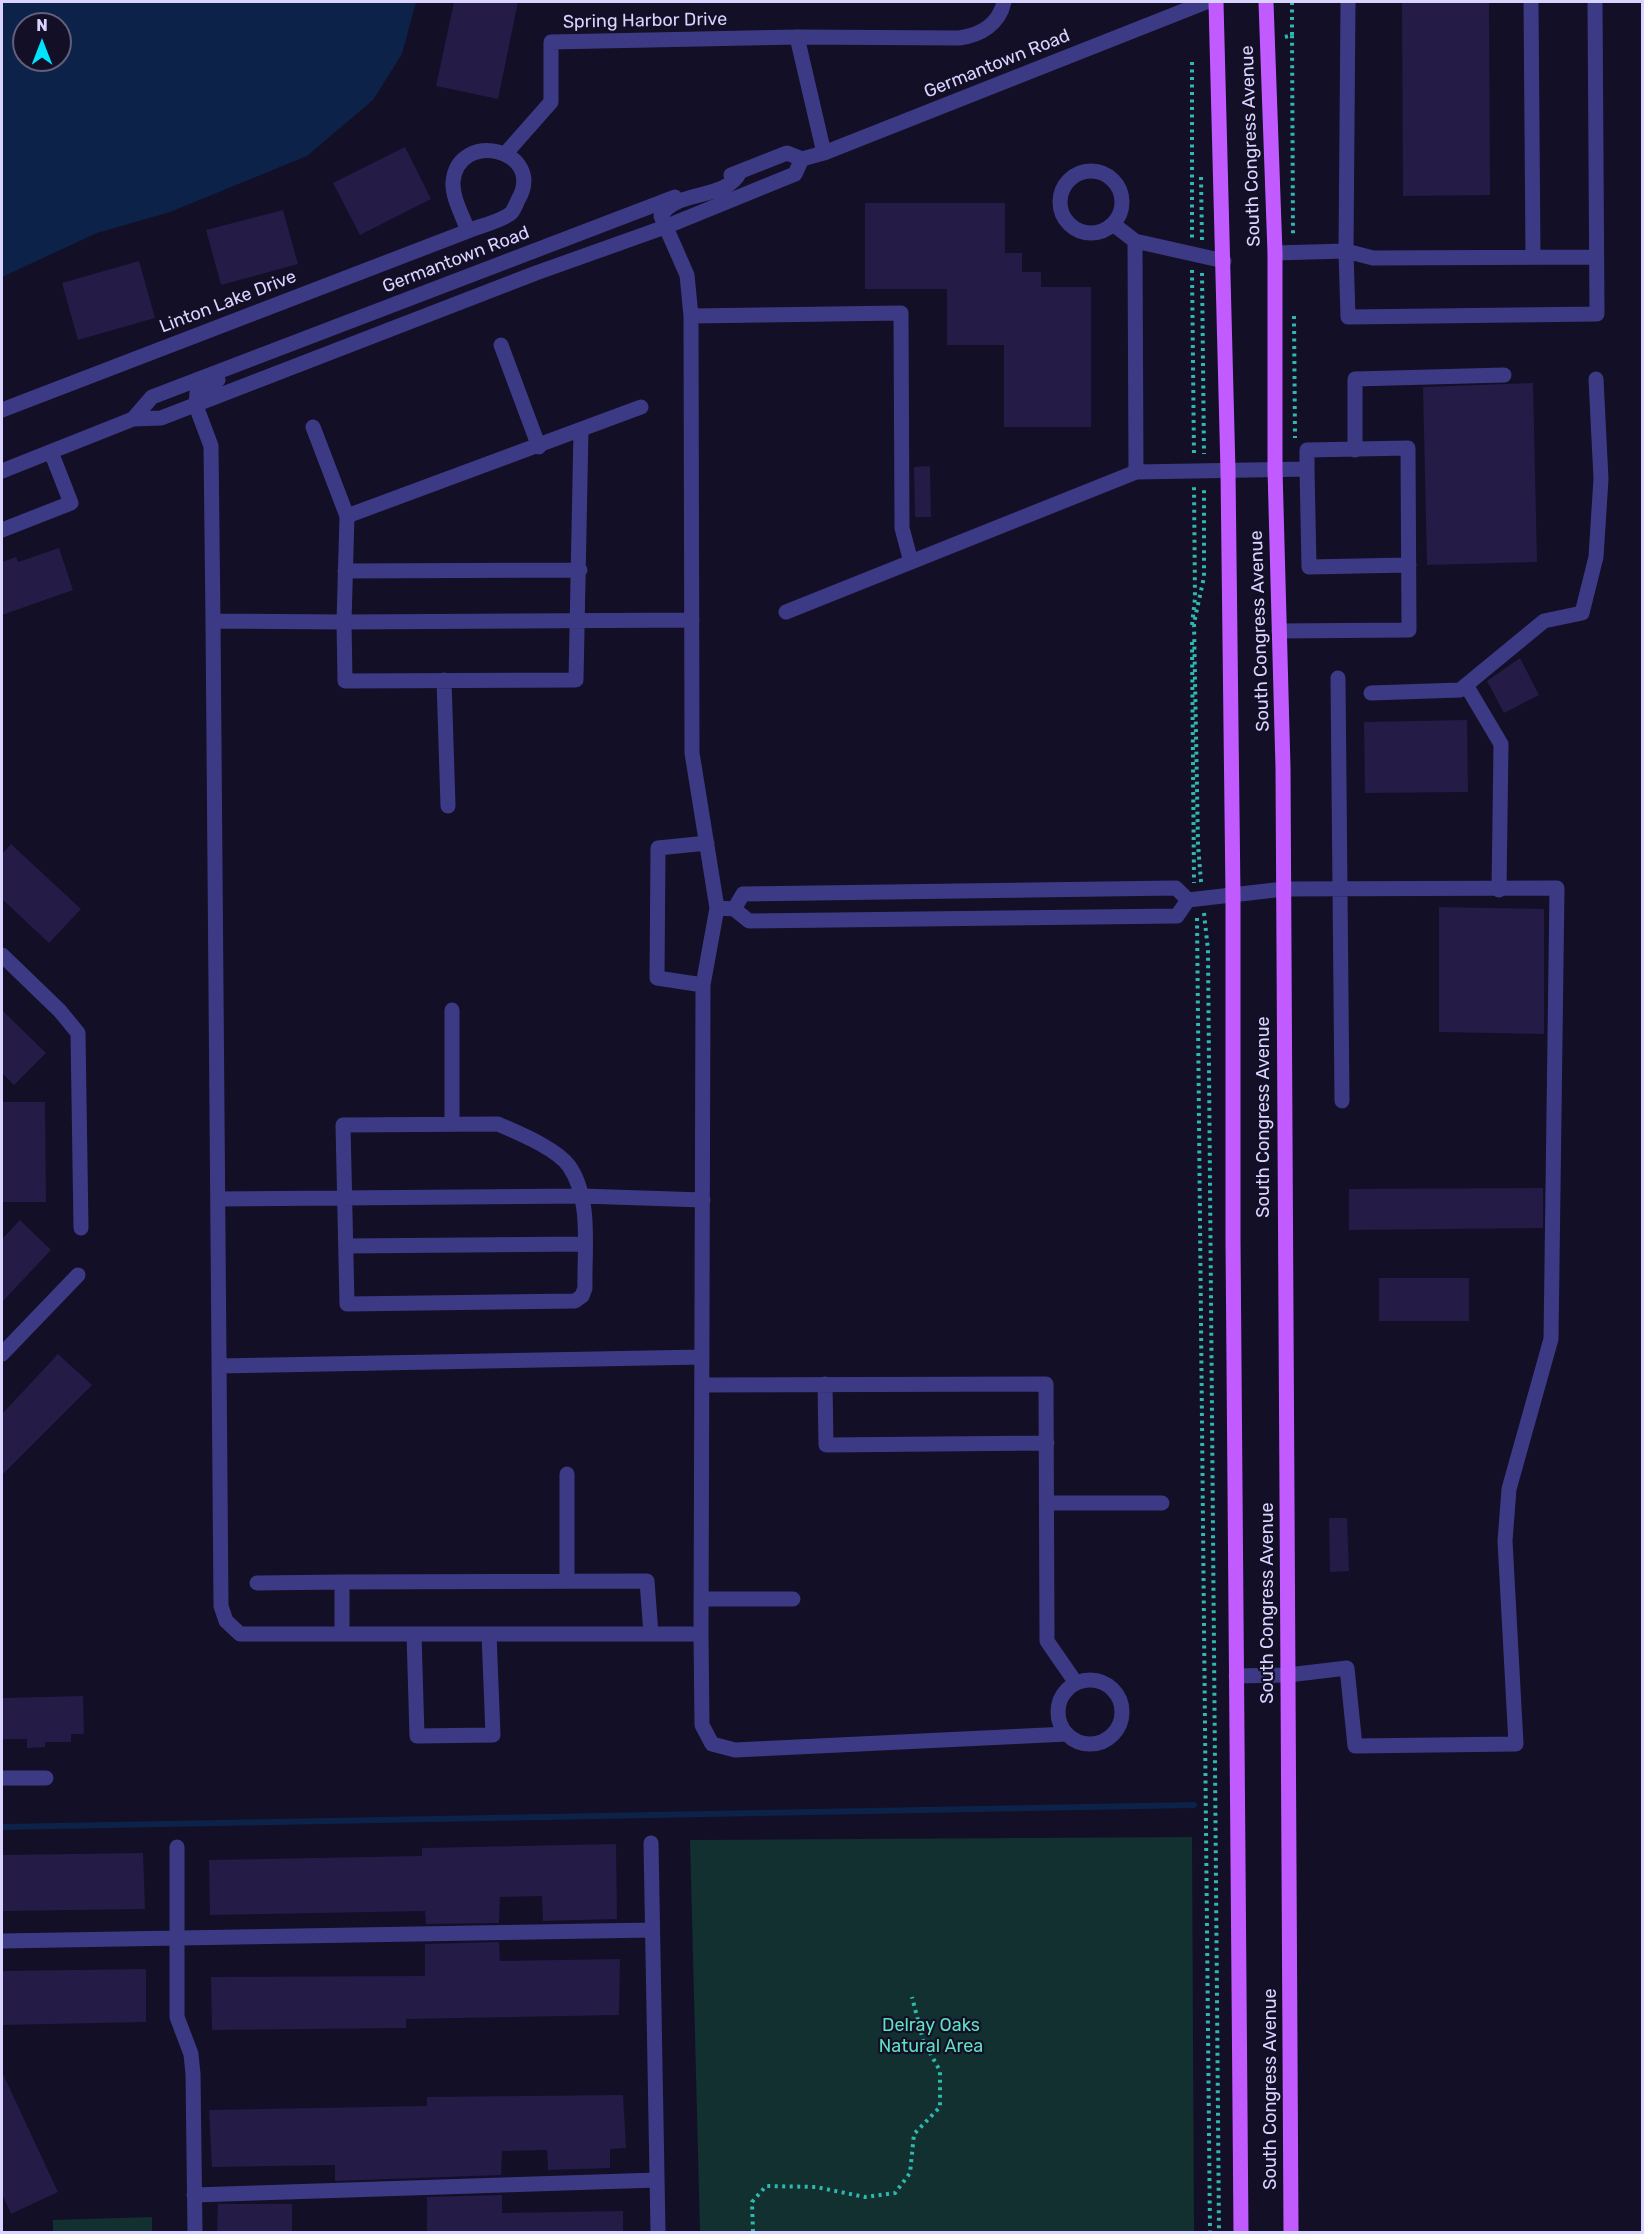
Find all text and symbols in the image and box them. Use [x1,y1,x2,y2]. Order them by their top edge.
street label: Spring Harbor Drive [563,9,727,33]
north arrow [12,12,72,72]
text: N [36,16,48,35]
street label: Germantown Road [921,25,1073,103]
street label: South Congress Avenue [1237,45,1265,247]
street label: Germantown Road [380,222,532,298]
street label: Linton Lake Drive [157,266,299,338]
street label: South Congress Avenue [1246,530,1274,732]
street label: South Congress Avenue [1253,1016,1275,1218]
street label: South Congress Avenue [1257,1502,1279,1704]
street label: South Congress Avenue [1260,1988,1282,2190]
park label: Delray Oaks Natural Area [879,2015,983,2058]

